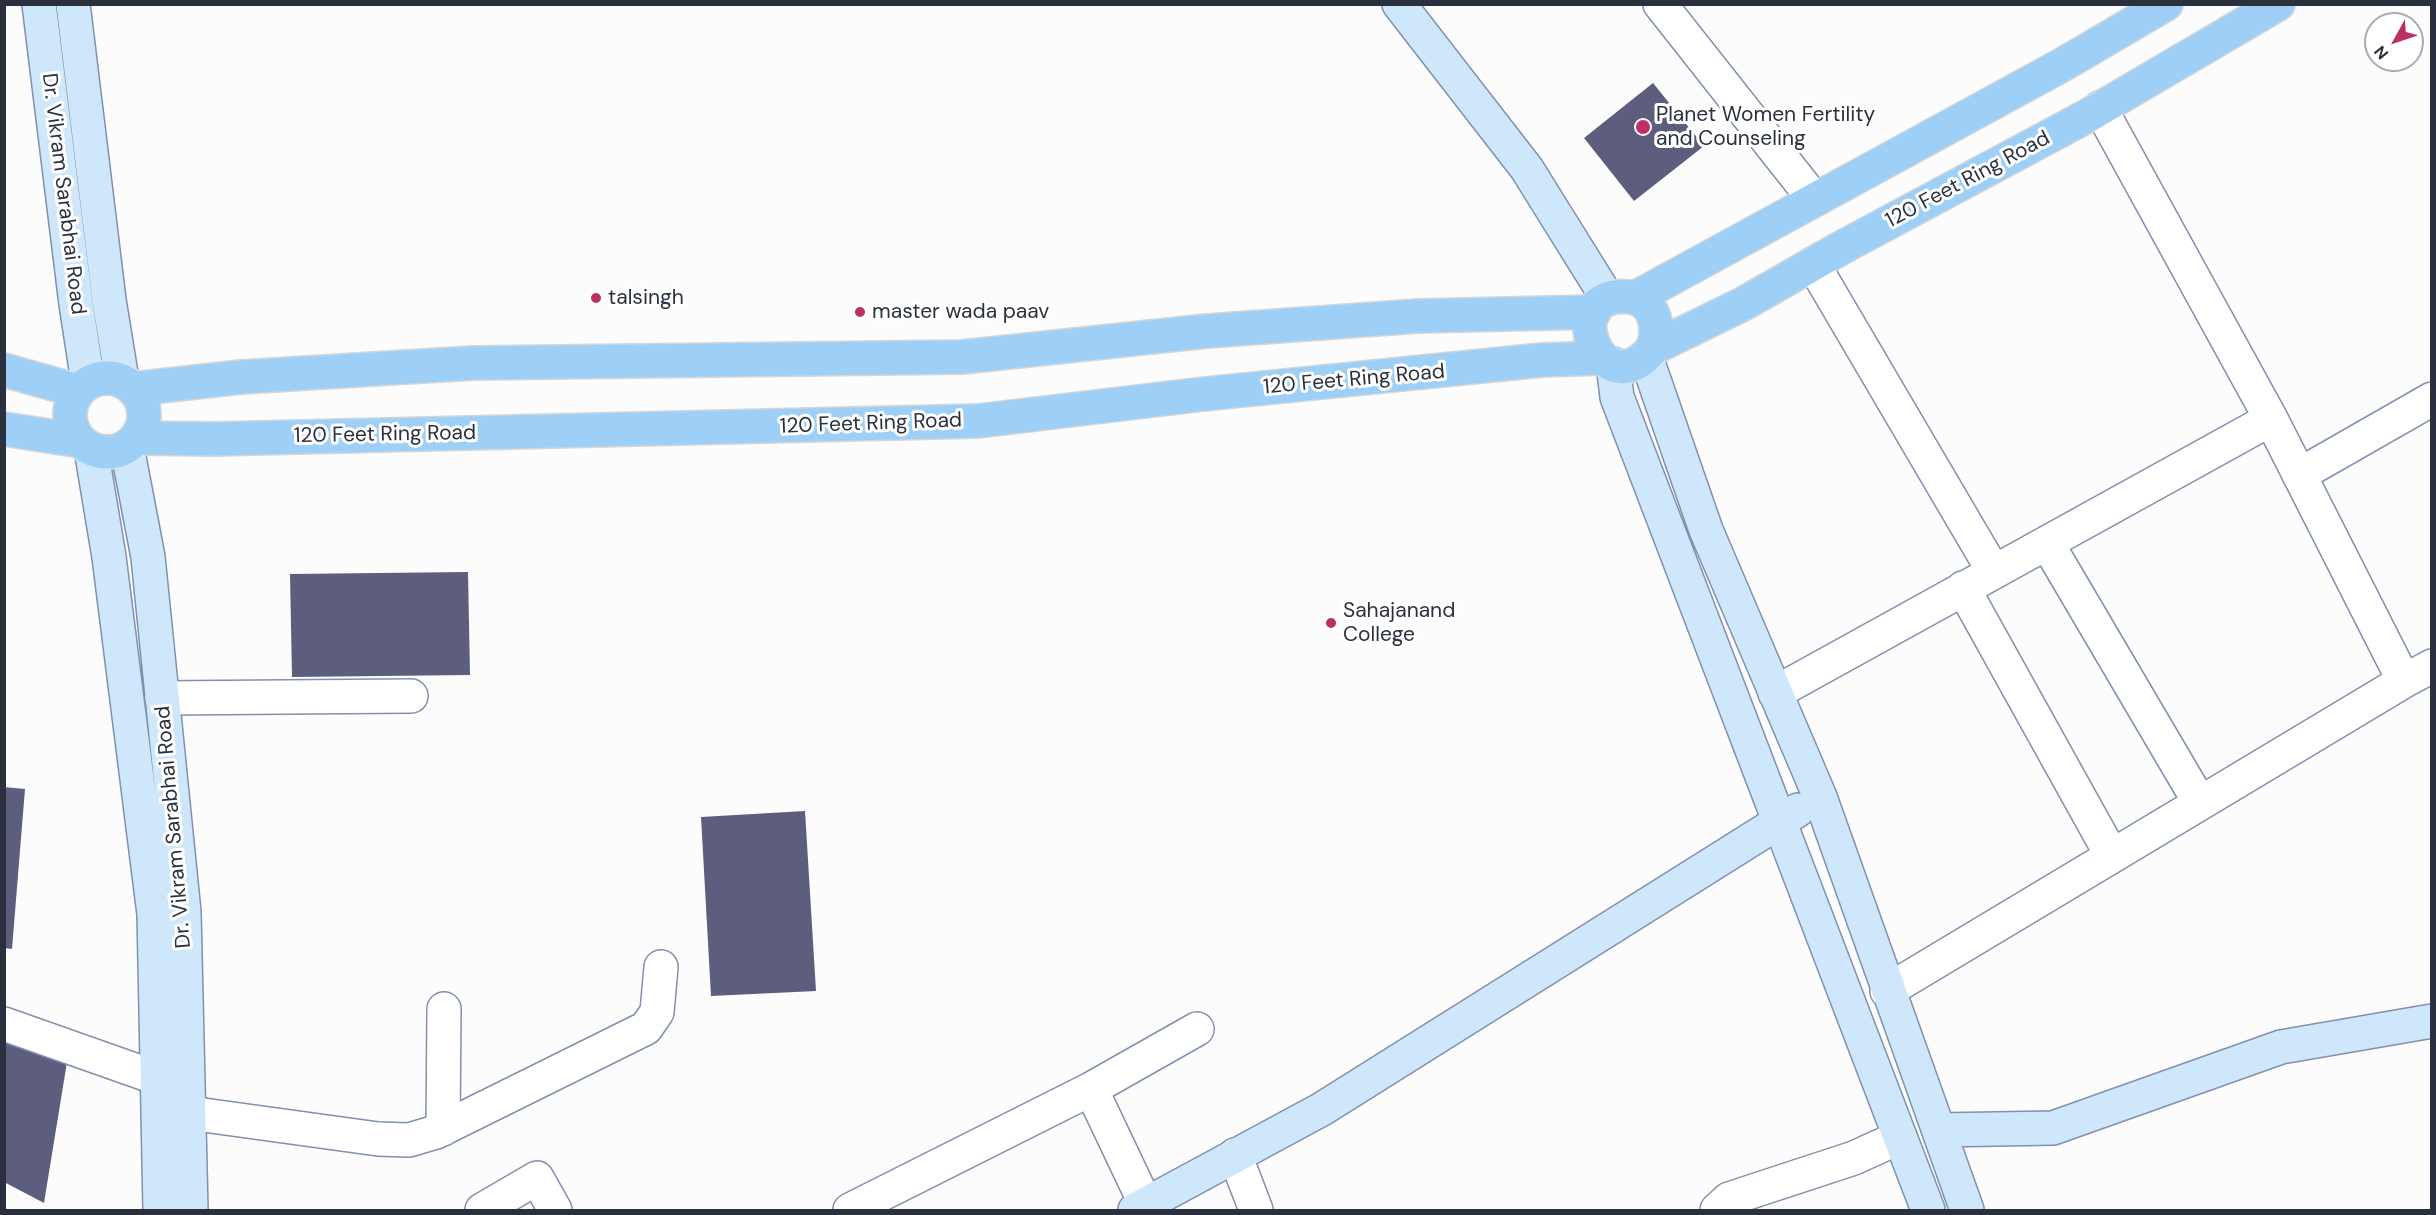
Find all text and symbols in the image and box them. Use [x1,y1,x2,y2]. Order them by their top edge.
north arrow [2364,12,2424,72]
text: N [2370,41,2393,64]
street label: Dr. Vikram Sarabhai Road [36,72,90,316]
place label: Planet Women Fertility and Counseling [1656,102,1875,152]
marker: Planet Women Fertility and Counseling [1634,118,1652,136]
street label: 120 Feet Ring Road [1882,126,2054,234]
place label: talsingh [608,285,684,311]
marker: talsingh [589,291,603,305]
place label: master wada paav [872,299,1049,325]
marker: master wada paav [853,305,867,319]
street label: 120 Feet Ring Road [1262,360,1446,400]
street label: 120 Feet Ring Road [779,408,963,440]
street label: 120 Feet Ring Road [294,421,476,449]
place label: Sahajanand College [1343,598,1455,648]
marker: Sahajanand College [1324,616,1338,630]
street label: Dr. Vikram Sarabhai Road [151,705,197,949]

